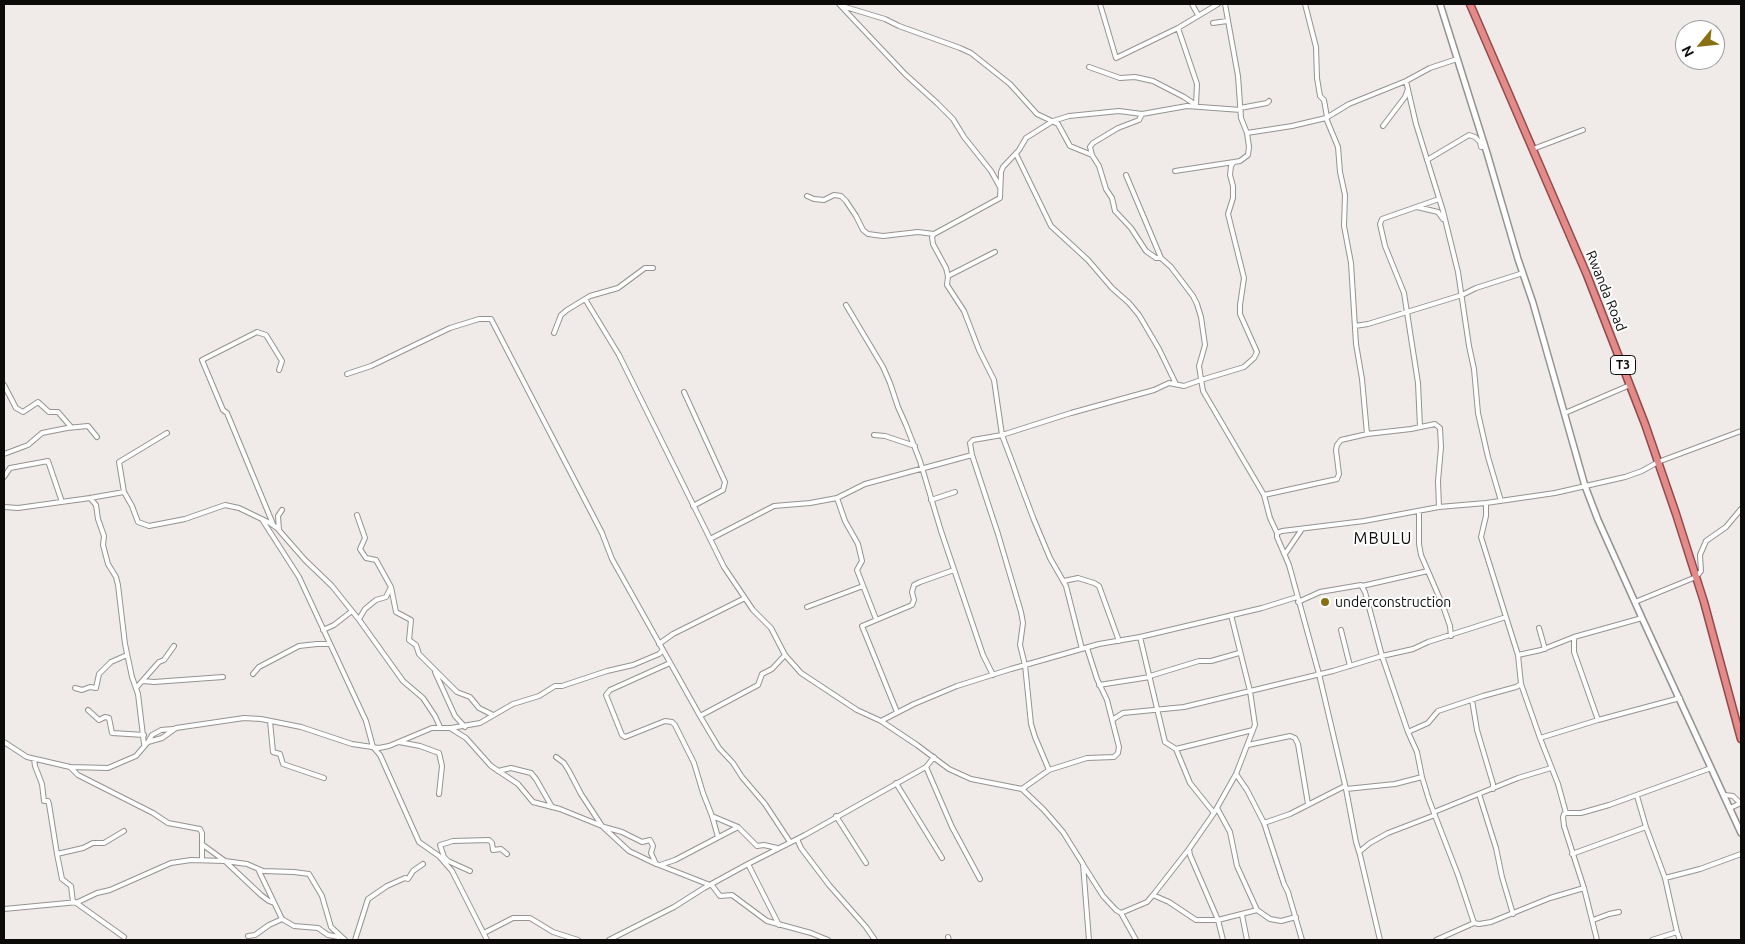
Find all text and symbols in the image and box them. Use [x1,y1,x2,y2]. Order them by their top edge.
north arrow [1675,20,1725,70]
text: N [1678,43,1697,60]
street label: Rwanda Road [1582,248,1630,334]
road number: T3 [1610,356,1636,374]
district label: MBULU [1353,529,1413,549]
place label: underconstruction [1335,594,1451,610]
marker: underconstruction [1319,596,1331,608]

